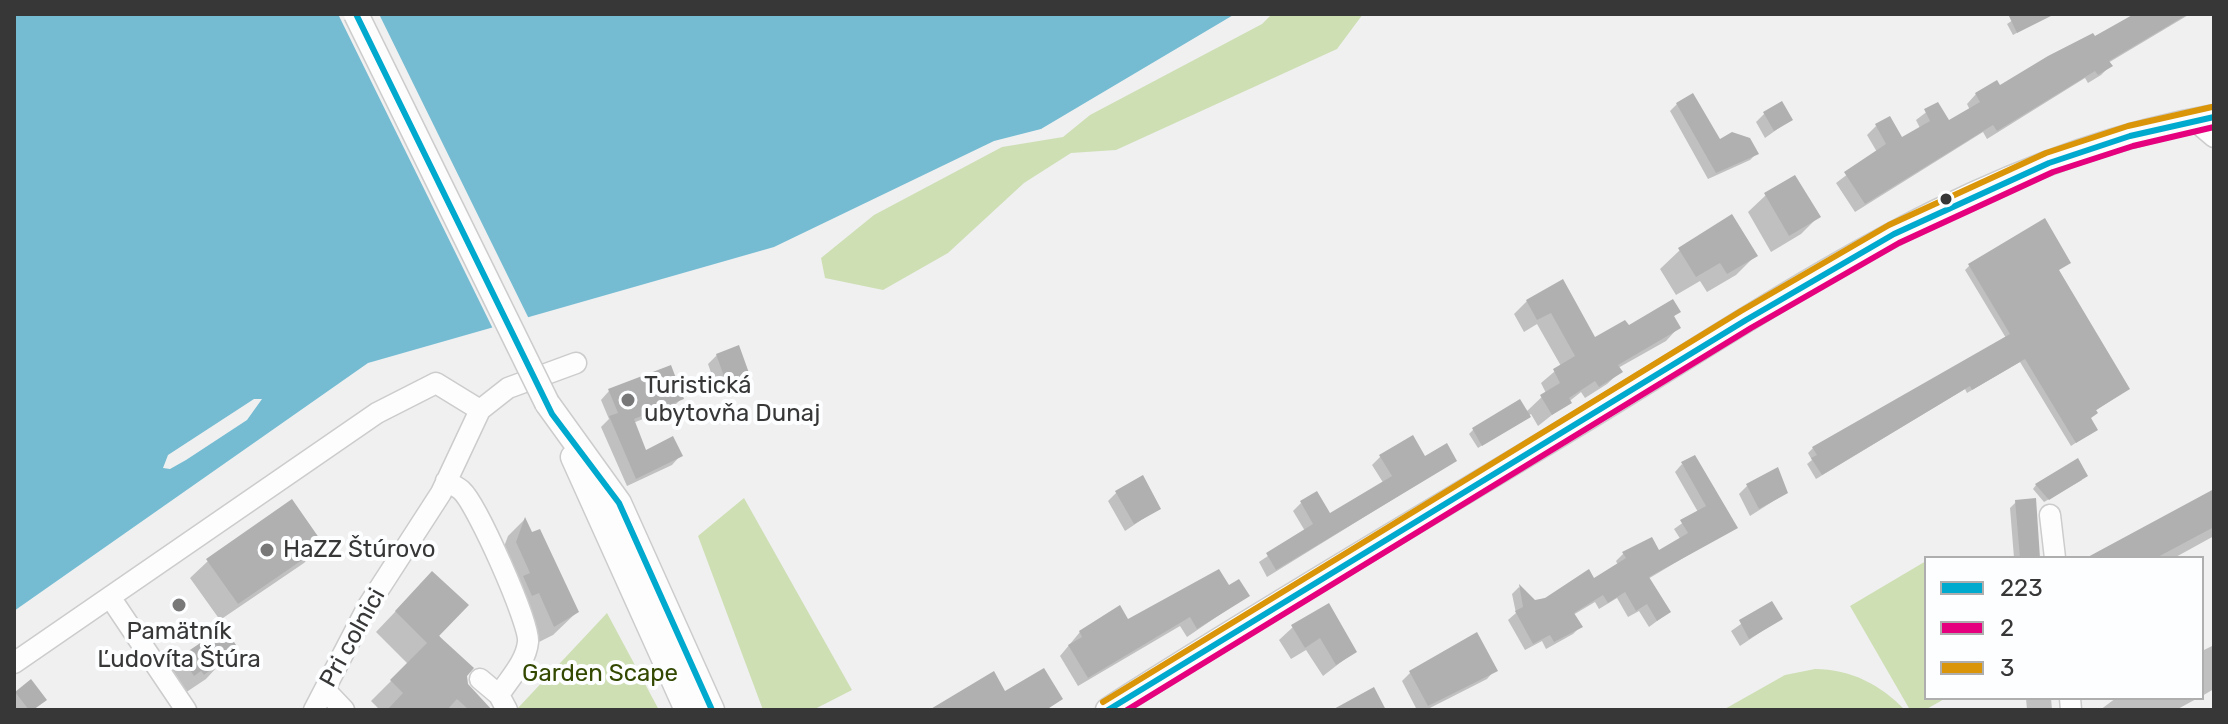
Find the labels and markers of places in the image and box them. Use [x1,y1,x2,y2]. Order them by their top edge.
unlabelled marker [1938,191,1954,207]
place label: Turistická ubytovňa Dunaj [644,372,820,428]
marker: Turistická ubytovňa Dunaj [619,391,637,409]
place label: HaZZ Štúrovo [283,536,436,564]
marker: HaZZ Štúrovo [258,541,276,559]
marker: Pamätník Ľudovíta Štúra [170,596,188,614]
place label: Pamätník Ľudovíta Štúra [97,618,261,674]

